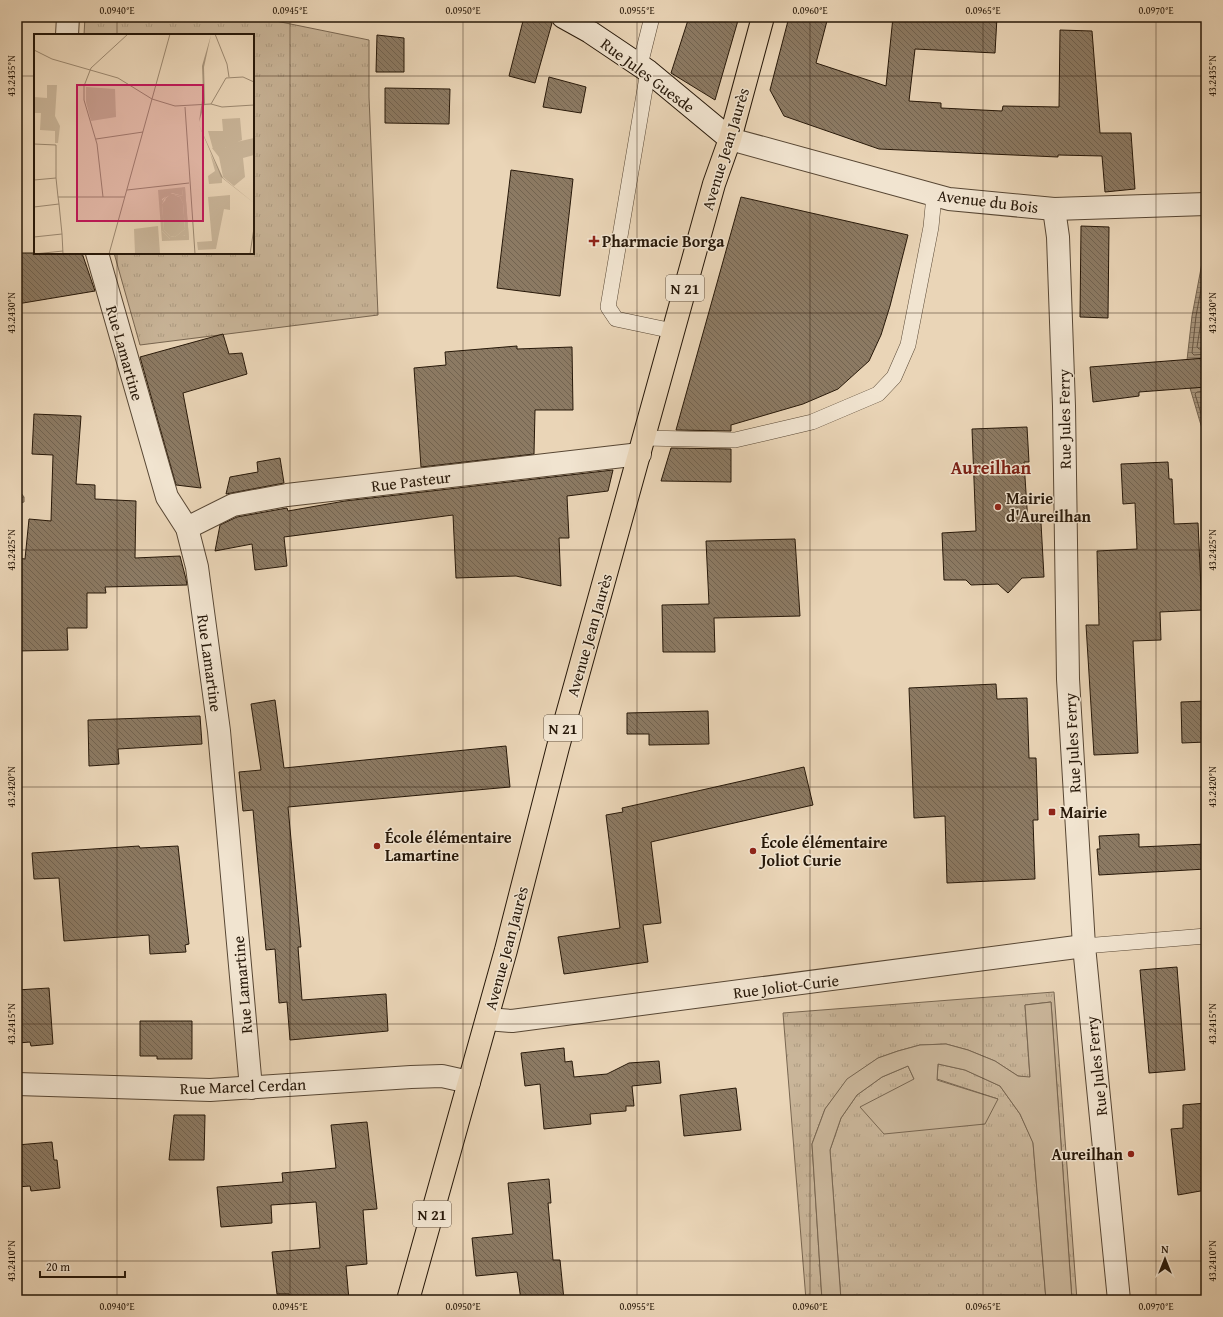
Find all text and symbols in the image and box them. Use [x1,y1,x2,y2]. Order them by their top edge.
text: 0.0940°E [99,3,135,18]
text: 0.0945°E [272,3,308,18]
text: 0.0950°E [445,3,481,18]
text: 0.0955°E [619,3,655,18]
text: 0.0960°E [792,3,828,18]
text: 0.0965°E [965,3,1001,18]
text: 0.0970°E [1138,3,1174,18]
street label: Rue Jules Guesde [596,32,700,118]
inset map [34,34,254,254]
text: 43.2435°N [4,55,19,97]
text: 43.2435°N [1205,55,1220,97]
street label: Avenue Jean Jaurès [695,85,755,213]
street label: Avenue du Bois [936,183,1040,219]
place label: Pharmacie Borga [602,229,725,253]
marker: Pharmacie Borga [589,236,599,246]
road number: N 21 [666,275,704,301]
text: 43.2430°N [4,292,19,334]
text: 43.2430°N [1205,292,1220,334]
street label: Rue Lamartine [100,303,150,403]
street label: Rue Jules Ferry [1051,369,1077,469]
district label: Aureilhan [951,454,1032,481]
street label: Rue Pasteur [370,464,452,498]
place label: Mairie d'Aureilhan [1006,486,1092,528]
marker: Mairie d'Aureilhan [993,502,1003,512]
text: 43.2425°N [4,529,19,571]
text: 43.2425°N [1205,529,1220,571]
street label: Avenue Jean Jaurès [560,571,618,699]
street label: Rue Lamartine [191,613,229,713]
street label: Rue Jules Ferry [1057,692,1087,794]
road number: N 21 [544,715,582,741]
text: 43.2420°N [4,766,19,808]
text: 43.2420°N [1205,766,1220,808]
place label: Mairie [1060,800,1107,824]
marker: Mairie [1047,807,1057,817]
place label: École élémentaire Lamartine [385,825,512,867]
place label: École élémentaire Joliot Curie [758,830,888,872]
marker: École élémentaire Lamartine [372,841,382,851]
marker: École élémentaire Joliot Curie [748,846,758,856]
street label: Avenue Jean Jaurès [478,884,534,1012]
street label: Rue Lamartine [226,935,258,1035]
street label: Rue Joliot-Curie [732,968,840,1004]
text: 43.2415°N [4,1003,19,1045]
text: 43.2415°N [1205,1003,1220,1045]
street label: Rue Jules Ferry [1079,1015,1113,1117]
street label: Rue Marcel Cerdan [179,1072,307,1100]
place label: Aureilhan [1052,1142,1124,1166]
marker: Aureilhan [1126,1149,1136,1159]
road number: N 21 [413,1201,451,1227]
north arrow [1145,1239,1185,1279]
text: 43.2410°N [4,1240,19,1282]
text: 43.2410°N [1205,1240,1220,1282]
text: N [1161,1241,1169,1257]
scale bar [40,1253,125,1279]
text: 20 m [46,1258,70,1275]
text: 0.0940°E [99,1299,135,1314]
text: 0.0945°E [272,1299,308,1314]
text: 0.0950°E [445,1299,481,1314]
text: 0.0955°E [619,1299,655,1314]
text: 0.0960°E [792,1299,828,1314]
text: 0.0965°E [965,1299,1001,1314]
text: 0.0970°E [1138,1299,1174,1314]

